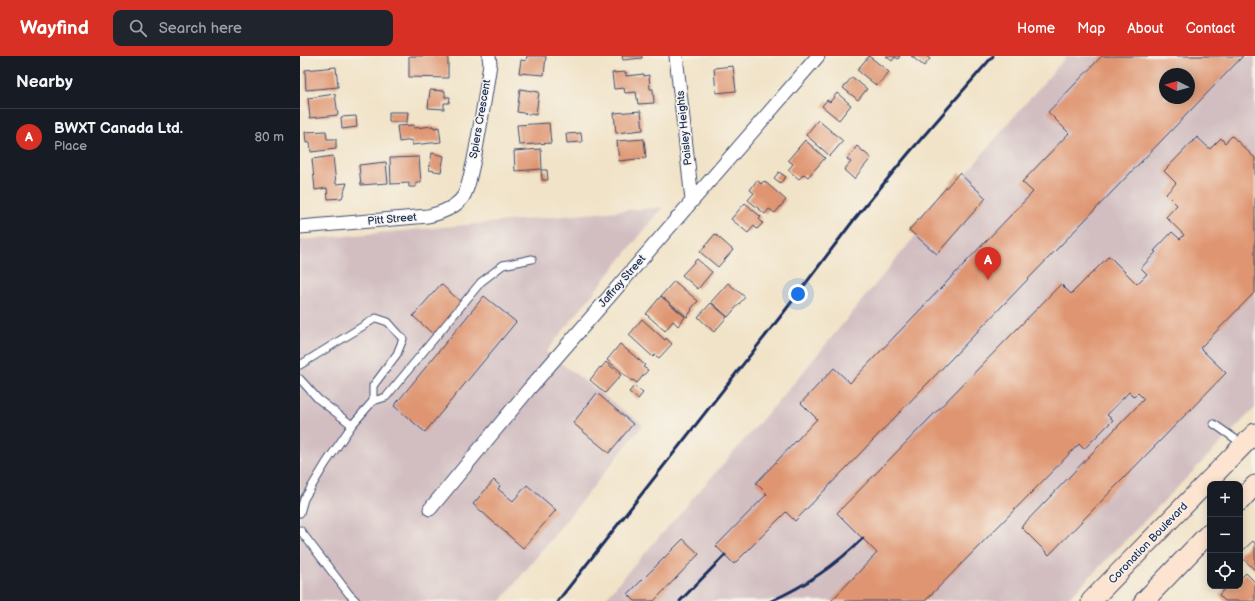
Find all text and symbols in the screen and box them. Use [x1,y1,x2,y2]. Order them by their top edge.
search box [113,10,393,46]
text: Wayfind [20,17,89,40]
icon: search [127,17,149,39]
text: Search here [159,19,242,38]
text: Home [1017,20,1055,37]
text: Map [1077,20,1105,37]
text: About [1127,20,1164,37]
text: Contact [1186,20,1235,37]
north arrow [1159,68,1195,104]
text: Nearby [16,72,73,92]
street label: Spiers Crescent [467,78,493,160]
street label: Paisley Heights [674,89,694,166]
text: BWXT Canada Ltd. [54,119,183,138]
text: A [25,129,33,145]
text: 80 m [255,129,284,145]
text: Place [54,138,87,154]
street label: Pitt Street [367,210,418,228]
pin: A [975,247,1001,280]
street label: Jaffray Street [596,252,649,310]
your location [788,284,808,304]
map controls [1207,481,1243,589]
button: + [1207,481,1243,517]
street label: Coronation Boulevard [1106,500,1190,586]
button: − [1207,517,1243,553]
button: locate [1207,553,1243,589]

